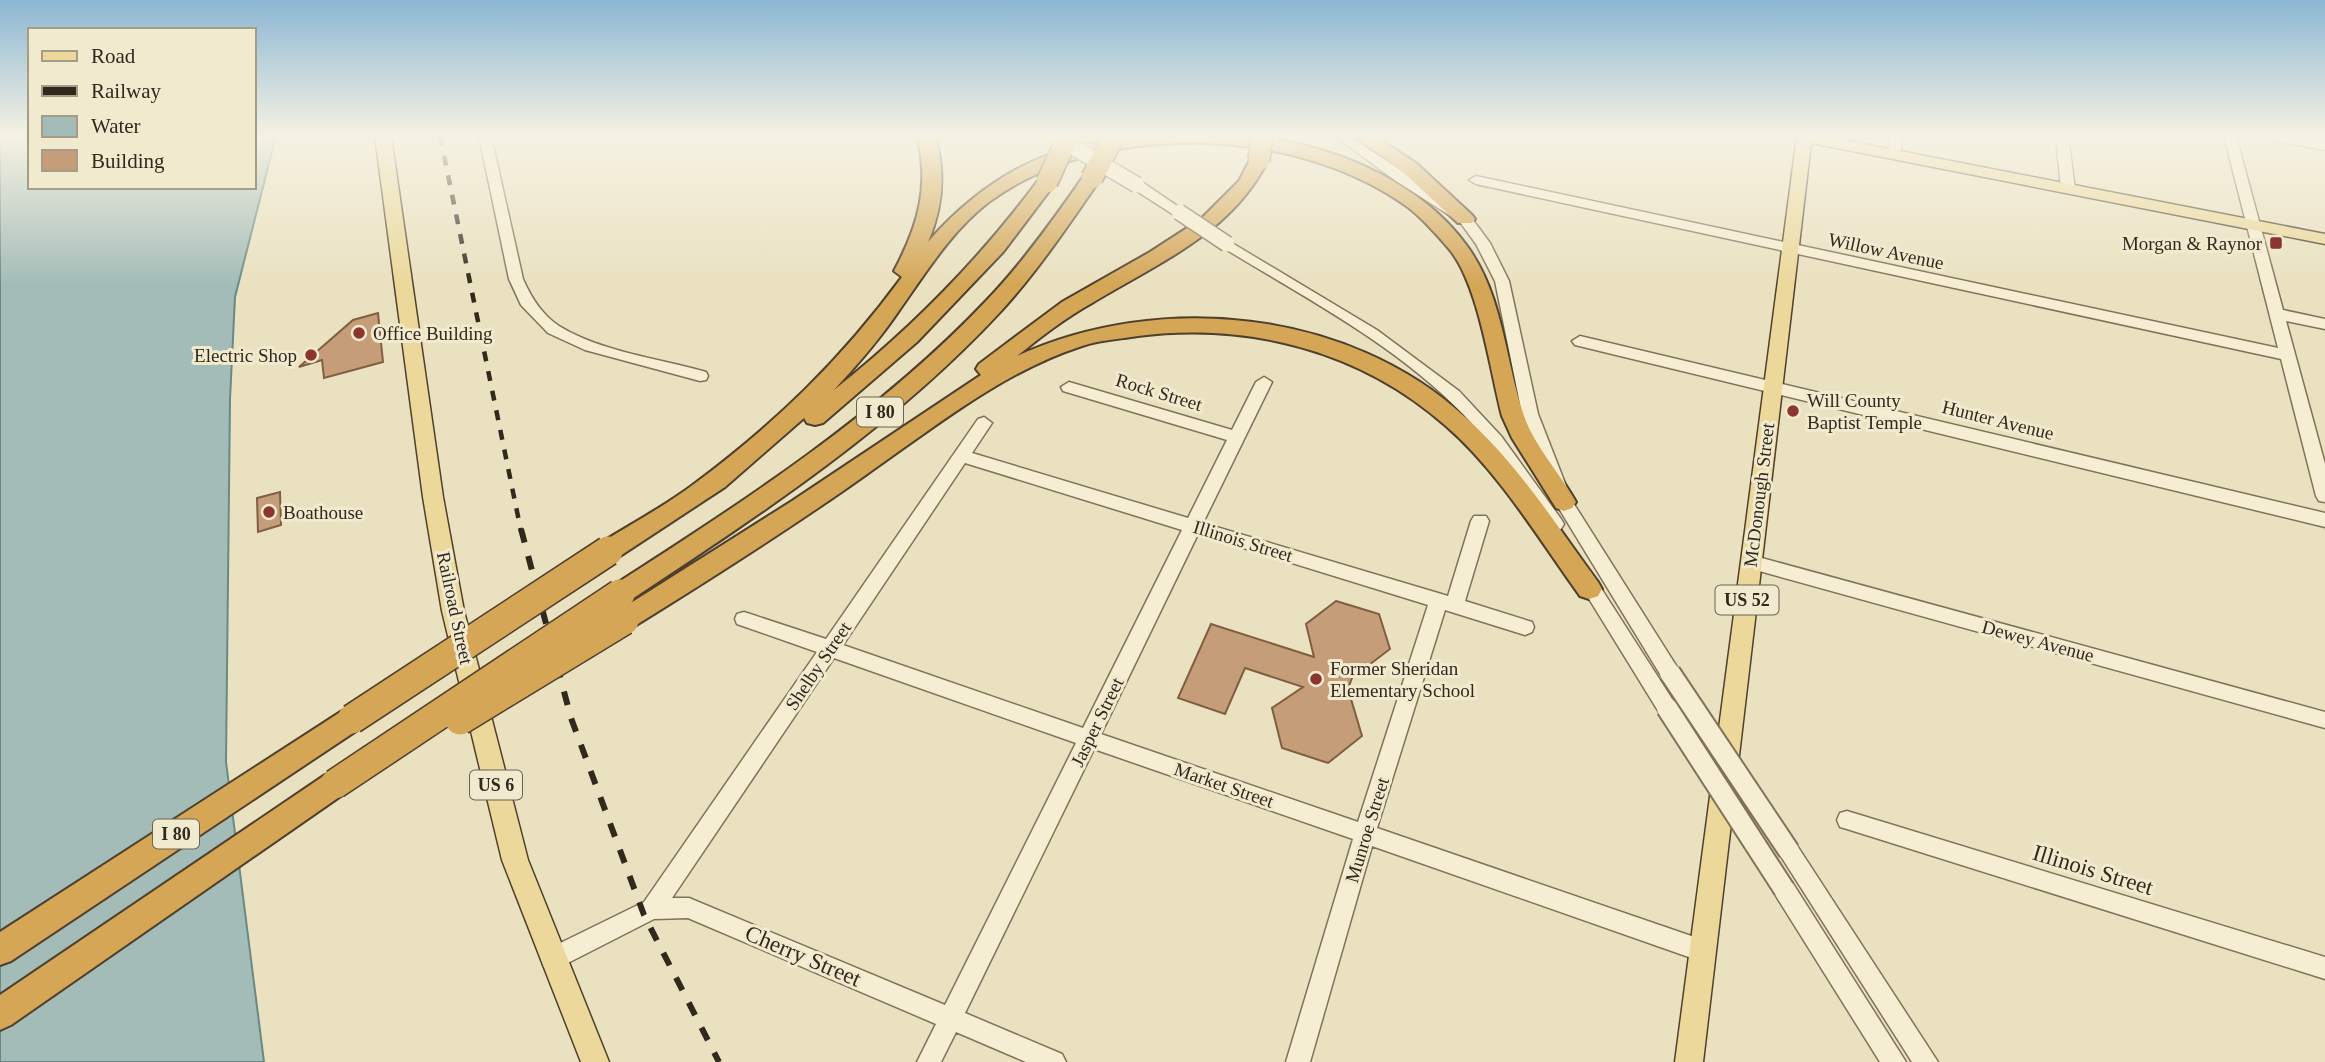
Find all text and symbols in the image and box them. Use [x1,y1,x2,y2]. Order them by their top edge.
legend [28,28,256,189]
text: Road [91,44,136,68]
text: Railway [91,79,161,103]
text: Water [91,114,141,138]
text: Building [91,149,165,173]
street label: Willow Avenue [1826,229,1946,273]
place label: Morgan & Raynor [2122,233,2263,254]
marker: Morgan & Raynor [2268,235,2284,251]
place label: Office Building [373,323,493,344]
marker: Office Building [351,325,367,341]
place label: Electric Shop [194,345,297,366]
marker: Electric Shop [303,347,319,363]
street label: Rock Street [1113,369,1205,415]
place label: Will County Baptist Temple [1807,390,1922,433]
street label: Hunter Avenue [1940,396,2056,444]
road number: I 80 [857,398,903,426]
marker: Will County Baptist Temple [1785,403,1801,419]
street label: McDonough Street [1740,421,1778,568]
place label: Boathouse [283,502,363,523]
marker: Boathouse [261,504,277,520]
street label: Illinois Street [1191,516,1296,566]
street label: Railroad Street [433,550,477,667]
road number: US 52 [1716,586,1778,614]
street label: Dewey Avenue [1980,616,2096,666]
street label: Shelby Street [781,617,856,714]
place label: Former Sheridan Elementary School [1330,658,1475,701]
marker: Former Sheridan Elementary School [1308,671,1324,687]
street label: Jasper Street [1066,673,1128,770]
street label: Market Street [1171,758,1277,812]
road number: US 6 [470,770,522,800]
street label: Munroe Street [1341,774,1393,885]
road number: I 80 [153,820,199,848]
street label: Illinois Street [2030,840,2157,900]
street label: Cherry Street [741,920,865,992]

